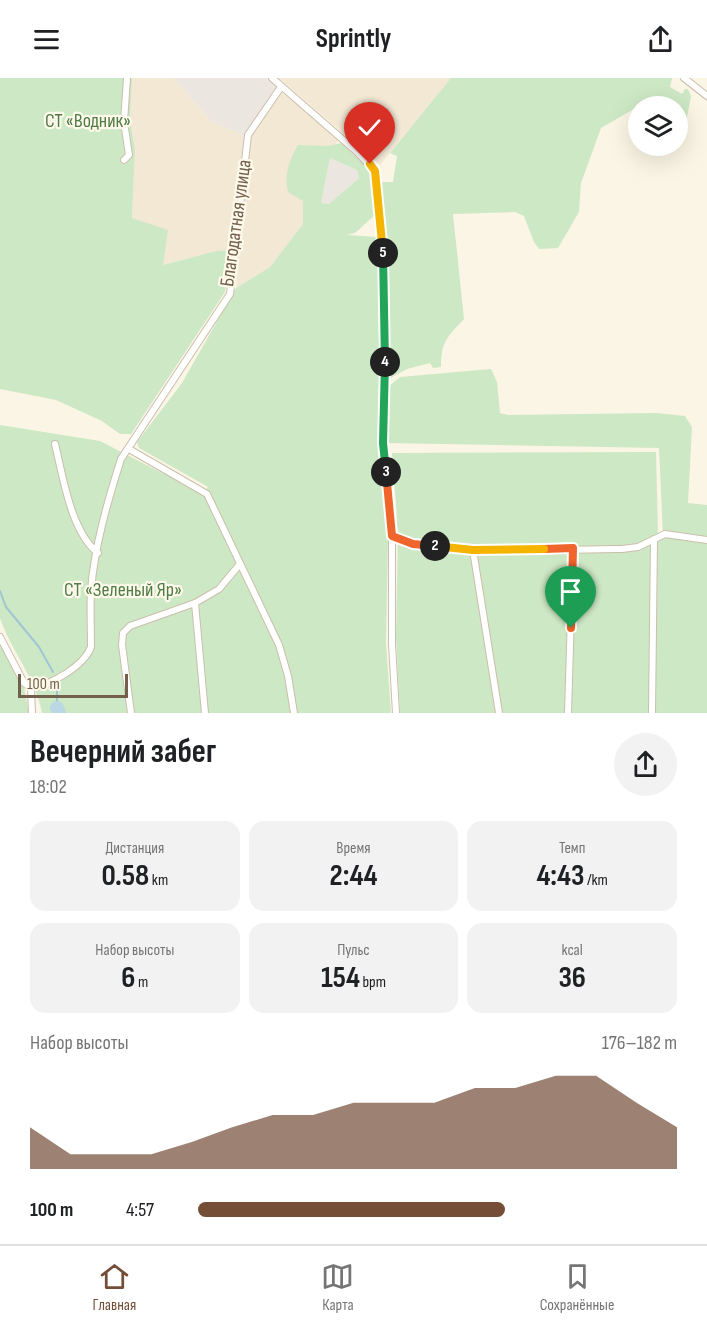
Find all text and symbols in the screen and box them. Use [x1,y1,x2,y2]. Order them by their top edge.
icon: menu [30,23,63,56]
text: Sprintly [316,23,391,55]
icon: share [644,23,677,56]
map controls [628,96,688,156]
button: layers [628,96,688,156]
pin [344,102,395,164]
park label: СТ «Водник» [45,109,131,133]
icon: check [353,111,386,144]
street label: Благодатная улица [215,158,257,288]
pin: 5 [368,238,398,268]
text: 5 [379,243,387,262]
pin: 4 [370,347,400,377]
text: 4 [381,352,389,371]
pin: 3 [371,457,401,487]
text: 3 [382,462,390,481]
pin: 2 [420,531,450,561]
text: 2 [431,536,439,555]
pin [545,566,596,628]
icon: arrive [554,575,587,608]
park label: СТ «Зеленый Яр» [64,578,182,602]
scale bar [18,671,128,698]
text: 100 m [27,675,60,694]
text: Вечерний забег [30,732,216,772]
button: share [614,733,677,796]
text: 18:02 [30,775,67,799]
text: Дистанция [105,839,164,858]
text: Время [336,839,371,858]
text: Темп [559,839,585,858]
text: 0.58 [101,858,149,894]
text: 2:44 [330,858,377,894]
text: 4:43 [536,858,585,894]
text: km [149,871,168,890]
text: /km [585,871,608,890]
text: Набор высоты [95,941,174,960]
text: Пульс [337,941,370,960]
text: kcal [562,941,583,960]
text: 6 [121,960,135,996]
text: 154 [321,960,360,996]
text: 36 [558,960,586,996]
text: m [135,973,148,992]
text: bpm [360,973,386,992]
text: Набор высоты [30,1031,129,1055]
text: 176–182 m [602,1031,677,1055]
text: 100 m [30,1198,73,1222]
text: 4:57 [126,1198,154,1222]
tab: Главная [93,1260,136,1315]
tab: Карта [321,1260,354,1315]
tab: Сохранённые [540,1260,614,1315]

